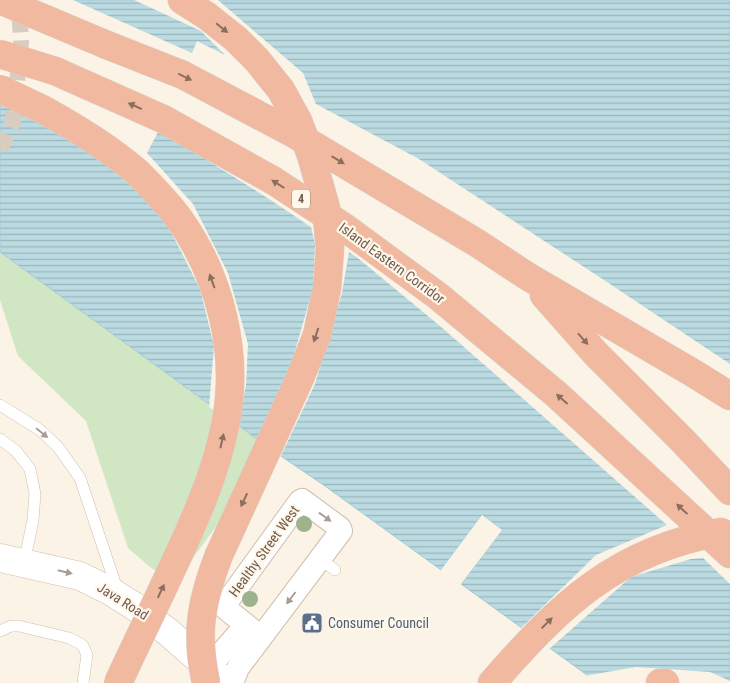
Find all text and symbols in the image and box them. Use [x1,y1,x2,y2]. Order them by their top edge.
one-way arrow [215,22,228,33]
one-way arrow [177,72,192,81]
one-way arrow [128,102,142,110]
one-way arrow [331,155,345,164]
one-way arrow [271,179,285,188]
road number: 4 [292,190,310,208]
street label: Island Eastern Corridor [336,219,448,307]
one-way arrow [208,273,216,288]
one-way arrow [311,328,319,343]
one-way arrow [577,332,589,344]
one-way arrow [557,393,569,405]
one-way arrow [35,427,48,438]
one-way arrow [218,433,226,448]
one-way arrow [240,493,248,507]
street label: Healthy Street West [226,502,302,600]
one-way arrow [676,503,688,515]
one-way arrow [318,512,332,522]
one-way arrow [57,568,72,576]
street label: Java Road [94,579,152,623]
one-way arrow [157,584,166,599]
one-way arrow [285,591,296,604]
public building icon: Consumer Council [300,611,324,635]
place label: Consumer Council [328,615,429,631]
one-way arrow [541,617,553,629]

